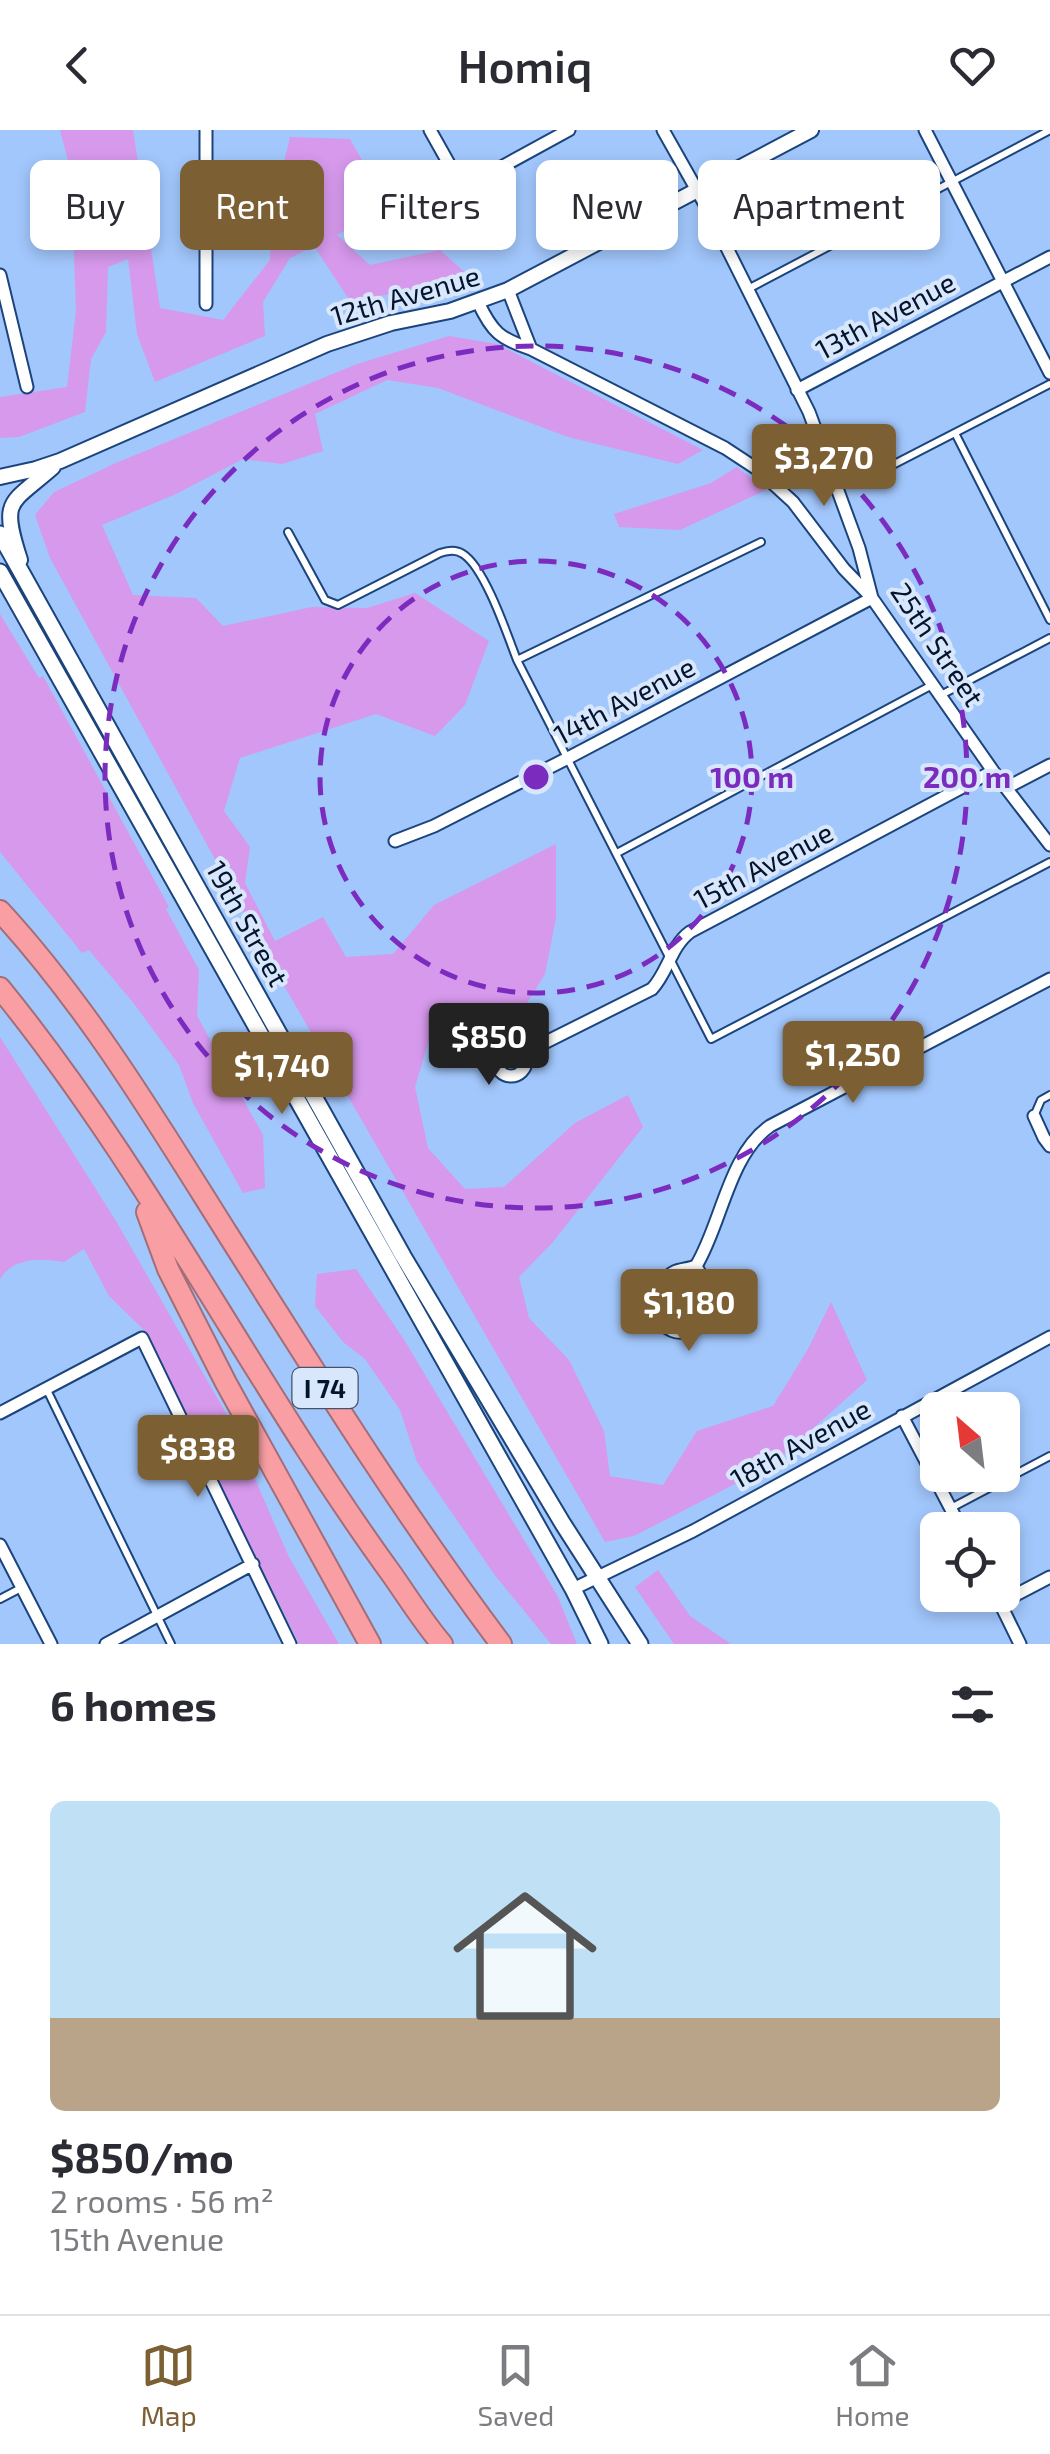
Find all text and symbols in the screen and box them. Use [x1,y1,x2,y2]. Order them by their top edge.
icon: back [50,38,105,93]
text: Homiq [458,38,592,92]
icon: heart [945,38,1000,93]
chip: Buy [30,160,160,250]
chip: Rent [180,160,324,250]
chip: Filters [344,160,516,250]
chip: New [536,160,678,250]
chip: Apartment [698,160,940,250]
street label: 12th Avenue [327,258,483,332]
street label: 13th Avenue [809,264,961,366]
pin: $3,270 [743,424,905,509]
text: $3,270 [774,437,874,475]
street label: 25th Street [884,576,992,712]
street label: 14th Avenue [548,649,700,751]
text: 100 m [710,758,794,794]
text: 200 m [923,758,1011,794]
centre of rings [518,759,554,795]
street label: 15th Avenue [688,814,838,916]
street label: 19th Street [200,854,296,992]
pin: $850 [430,1003,548,1088]
text: $850 [451,1016,527,1054]
pin: $1,250 [772,1021,934,1106]
pin: $1,740 [201,1032,363,1117]
text: $1,250 [805,1034,901,1072]
text: $1,740 [234,1045,330,1083]
pin: $1,180 [608,1269,770,1354]
text: $1,180 [643,1282,735,1320]
road number: I 74 [292,1368,358,1408]
street label: 18th Avenue [724,1391,876,1495]
north arrow [920,1392,1020,1492]
map controls [920,1392,1020,1612]
pin: $838 [139,1415,257,1500]
text: $838 [160,1428,236,1466]
button: locate [920,1512,1020,1612]
icon: filters [945,1677,1000,1732]
text: 6 homes [50,1679,217,1729]
icon: home [435,1866,615,2046]
text: $850/mo [50,2131,234,2181]
text: 2 rooms · 56 m² [50,2181,274,2219]
text: 15th Avenue [50,2219,224,2257]
tab: Map [140,2338,197,2432]
tab: Saved [478,2338,554,2432]
tab: Home [835,2338,910,2432]

